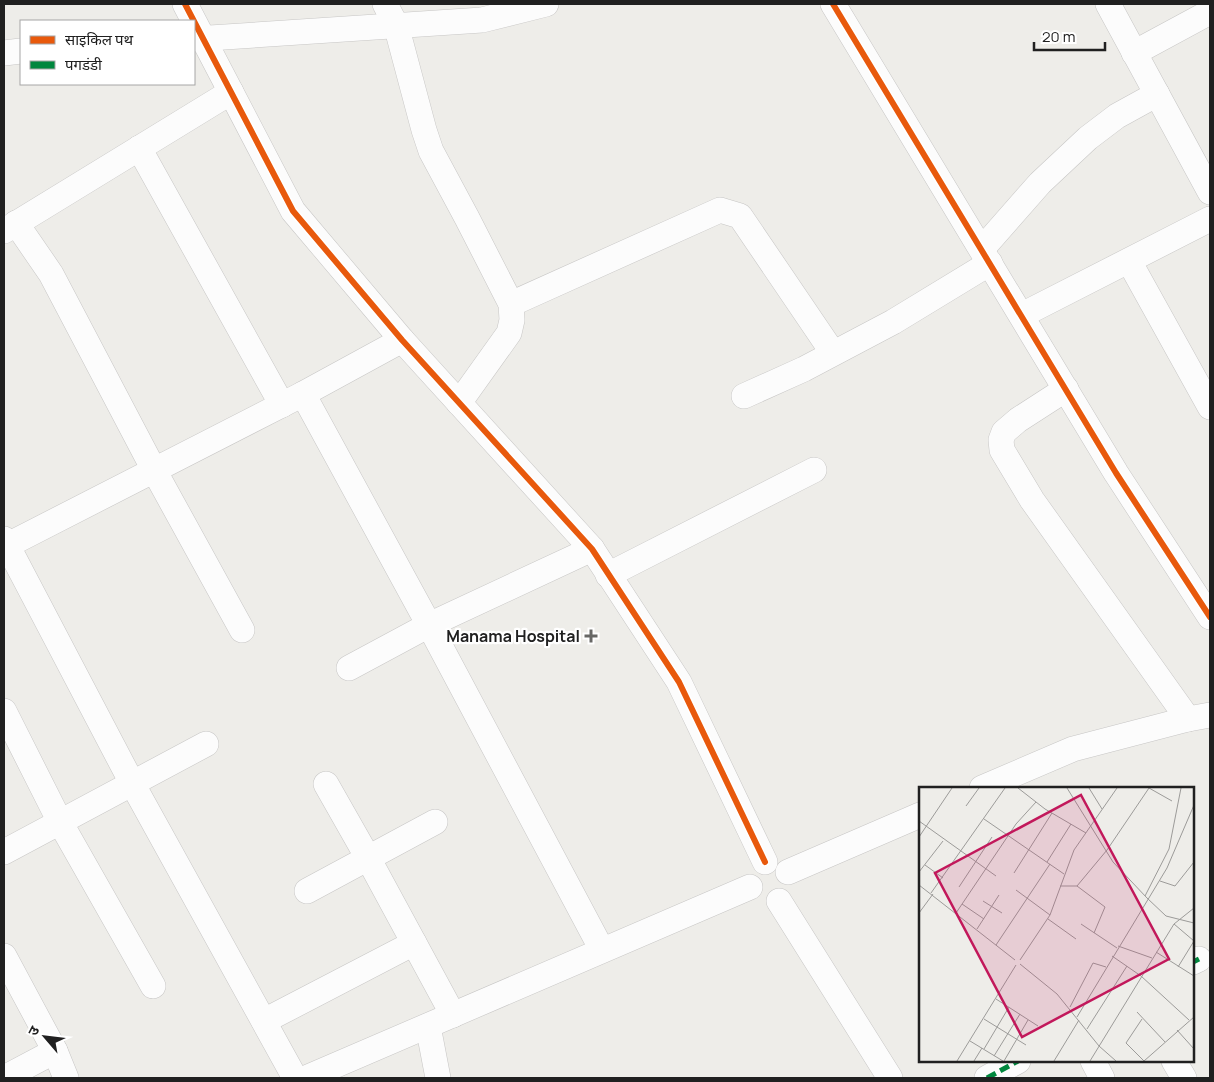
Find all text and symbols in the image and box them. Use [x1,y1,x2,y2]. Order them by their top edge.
legend [20,20,195,85]
scale bar [1034,20,1105,52]
text: 20 m [1042,26,1075,47]
text: साइकिल पथ [65,29,133,50]
text: पगडंडी [65,54,103,75]
place label: Manama Hospital [446,625,580,647]
marker: Manama Hospital [584,629,598,643]
inset map [919,787,1194,1062]
north arrow [20,1012,70,1062]
text: उ [23,1022,44,1039]

